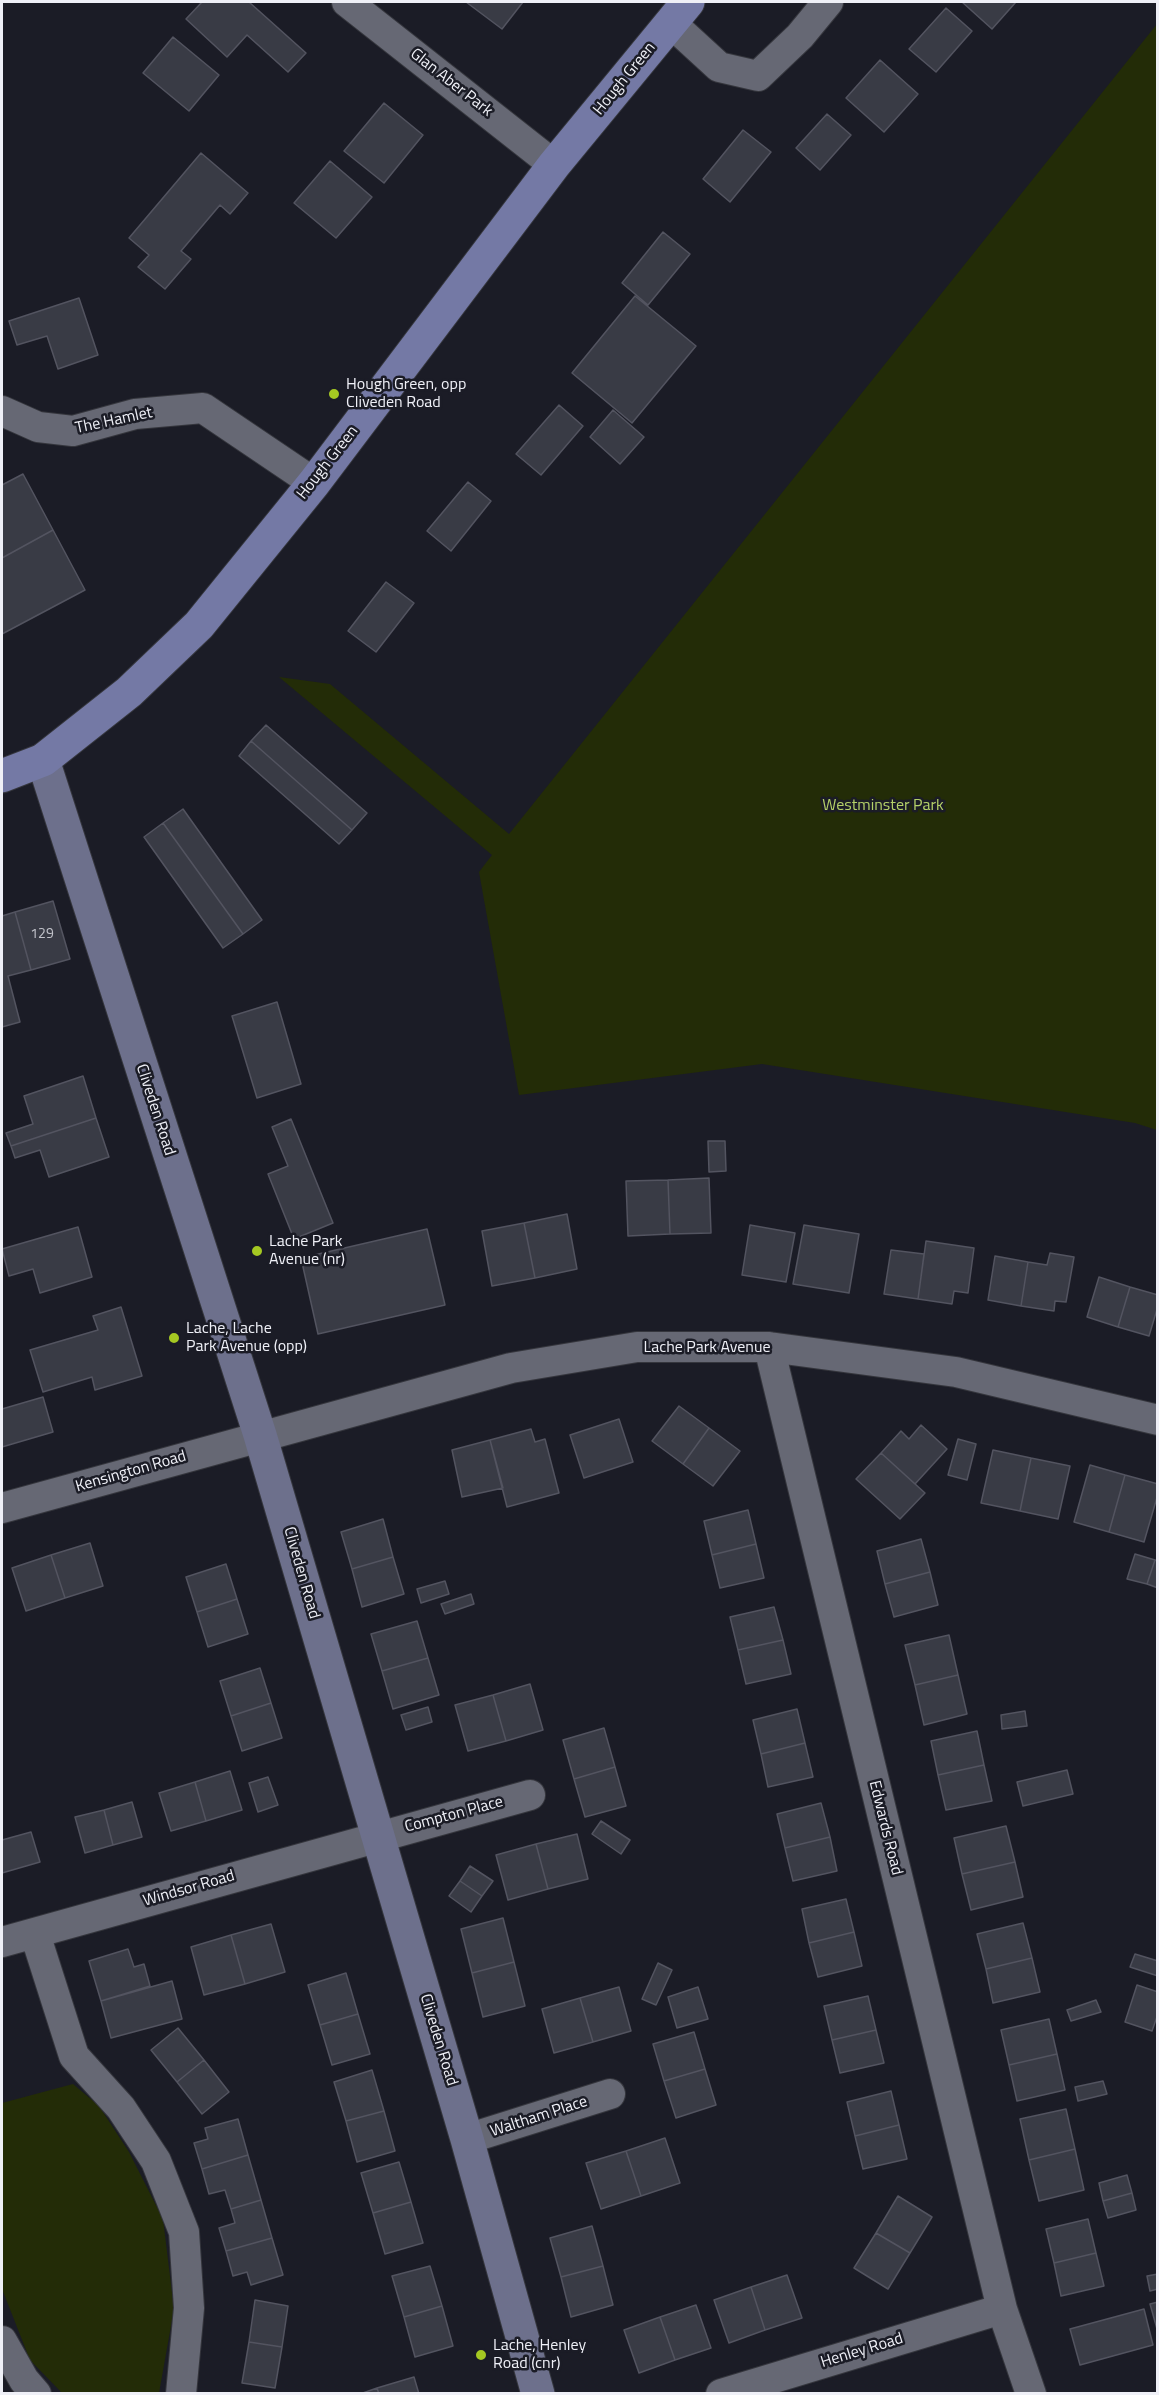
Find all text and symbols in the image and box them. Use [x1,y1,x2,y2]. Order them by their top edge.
street label: Hough Green [590,39,660,119]
street label: Glan Aber Park [406,45,496,121]
place label: Hough Green, opp Cliveden Road [346,375,466,413]
marker: Hough Green, opp Cliveden Road [327,387,341,401]
street label: The Hamlet [74,403,154,439]
street label: Hough Green [293,422,363,504]
park label: Westminster Park [822,796,944,816]
house number: 129 [30,927,54,943]
street label: Cliveden Road [131,1062,179,1158]
place label: Lache Park Avenue (nr) [269,1232,345,1270]
marker: Lache Park Avenue (nr) [250,1244,264,1258]
place label: Lache, Lache Park Avenue (opp) [186,1319,307,1357]
marker: Lache, Lache Park Avenue (opp) [167,1331,181,1345]
street label: Lache Park Avenue [643,1338,771,1358]
street label: Kensington Road [74,1447,188,1497]
street label: Cliveden Road [279,1525,323,1621]
street label: Edwards Road [864,1779,906,1877]
street label: Compton Place [403,1793,505,1837]
street label: Windsor Road [141,1867,237,1911]
street label: Cliveden Road [415,1992,461,2088]
street label: Waltham Place [488,2092,590,2142]
street label: Henley Road [819,2329,905,2373]
place label: Lache, Henley Road (cnr) [493,2336,586,2374]
marker: Lache, Henley Road (cnr) [474,2348,488,2362]

